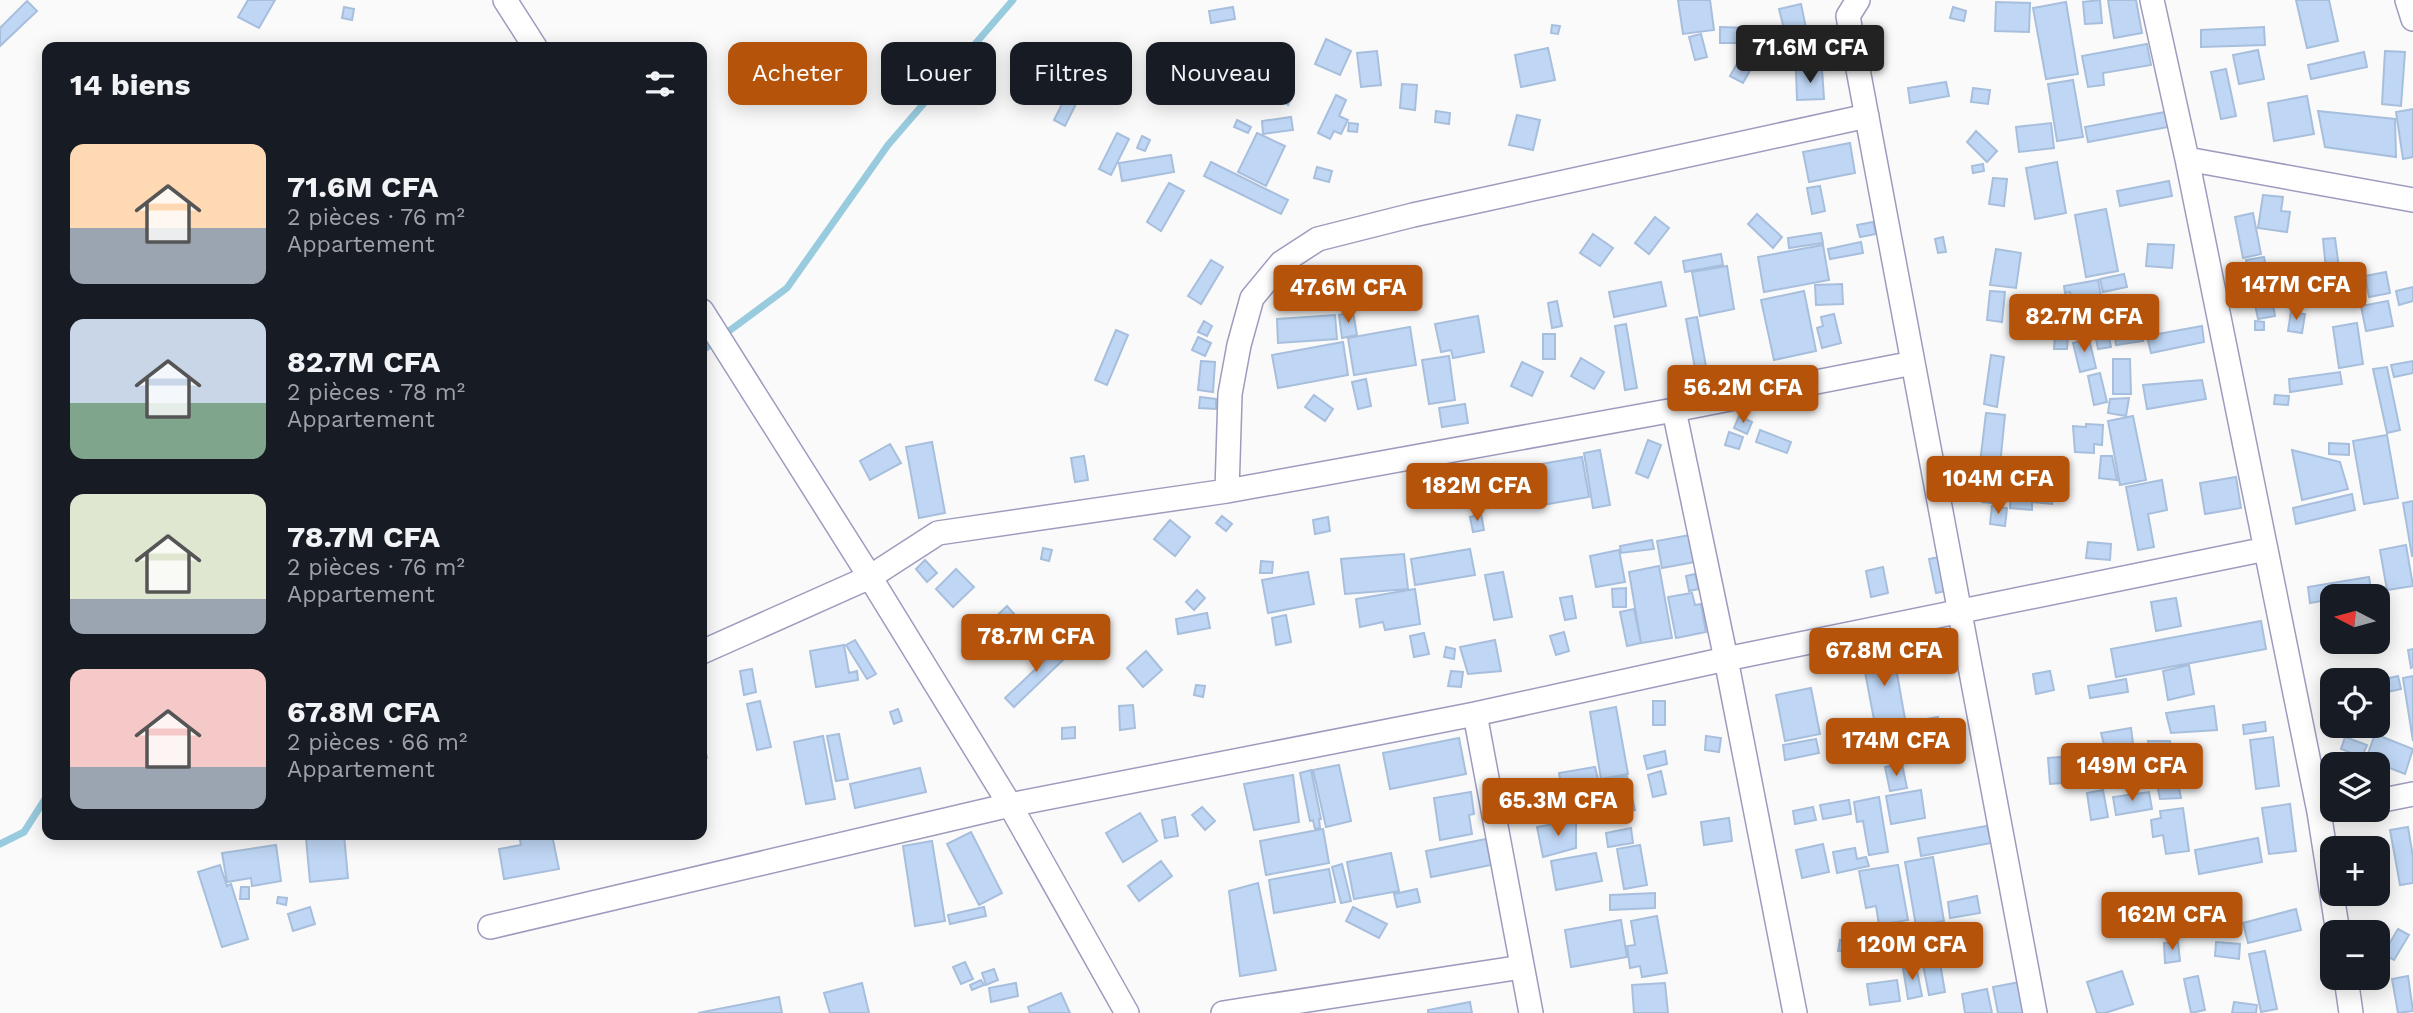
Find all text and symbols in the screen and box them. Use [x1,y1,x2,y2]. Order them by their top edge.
pin: 71.6M CFA [1730,25,1890,85]
text: 71.6M CFA [1752,34,1868,61]
chip: Acheter [728,42,867,105]
chip: Louer [881,42,996,105]
chip: Filtres [1010,42,1132,105]
chip: Nouveau [1146,42,1295,105]
icon: filters [641,65,679,103]
text: 14 biens [70,67,190,102]
text: 71.6M CFA [287,169,438,204]
icon: home [126,172,210,256]
text: 2 pièces · 76 m² [287,204,465,231]
text: Appartement [287,231,435,258]
pin: 147M CFA [2224,262,2368,322]
pin: 47.6M CFA [1268,266,1428,325]
text: 147M CFA [2242,271,2350,298]
text: 47.6M CFA [1290,274,1407,301]
pin: 82.7M CFA [2004,294,2164,354]
text: 82.7M CFA [2025,303,2143,330]
text: 82.7M CFA [287,344,440,379]
icon: home [126,347,210,431]
pin: 56.2M CFA [1663,366,1823,425]
text: 56.2M CFA [1683,374,1803,401]
text: 2 pièces · 78 m² [287,379,465,406]
text: Appartement [287,406,435,433]
pin: 104M CFA [1926,456,2070,516]
pin: 182M CFA [1405,463,1549,523]
text: 104M CFA [1943,465,2053,492]
text: 182M CFA [1422,472,1532,499]
text: 78.7M CFA [287,519,440,554]
icon: home [126,522,210,606]
text: 2 pièces · 76 m² [287,554,465,581]
text: Appartement [287,581,435,608]
north arrow [2320,584,2390,654]
map controls [2320,584,2390,990]
pin: 78.7M CFA [956,614,1116,674]
text: 78.7M CFA [977,623,1095,650]
pin: 67.8M CFA [1804,628,1964,688]
text: 67.8M CFA [1825,637,1943,664]
button: locate [2320,668,2390,738]
text: 67.8M CFA [287,694,440,729]
icon: home [126,697,210,781]
pin: 174M CFA [1824,718,1968,778]
text: 174M CFA [1842,727,1950,754]
text: 2 pièces · 66 m² [287,729,467,756]
pin: 149M CFA [2060,744,2204,803]
text: 149M CFA [2077,752,2187,779]
button: layers [2320,752,2390,822]
text: Appartement [287,756,435,783]
pin: 65.3M CFA [1478,778,1638,838]
text: 65.3M CFA [1498,787,1618,814]
button: + [2320,836,2390,906]
pin: 162M CFA [2100,892,2244,952]
text: 162M CFA [2117,901,2227,928]
button: − [2320,920,2390,990]
pin: 120M CFA [1840,922,1984,982]
text: 120M CFA [1857,931,1967,958]

